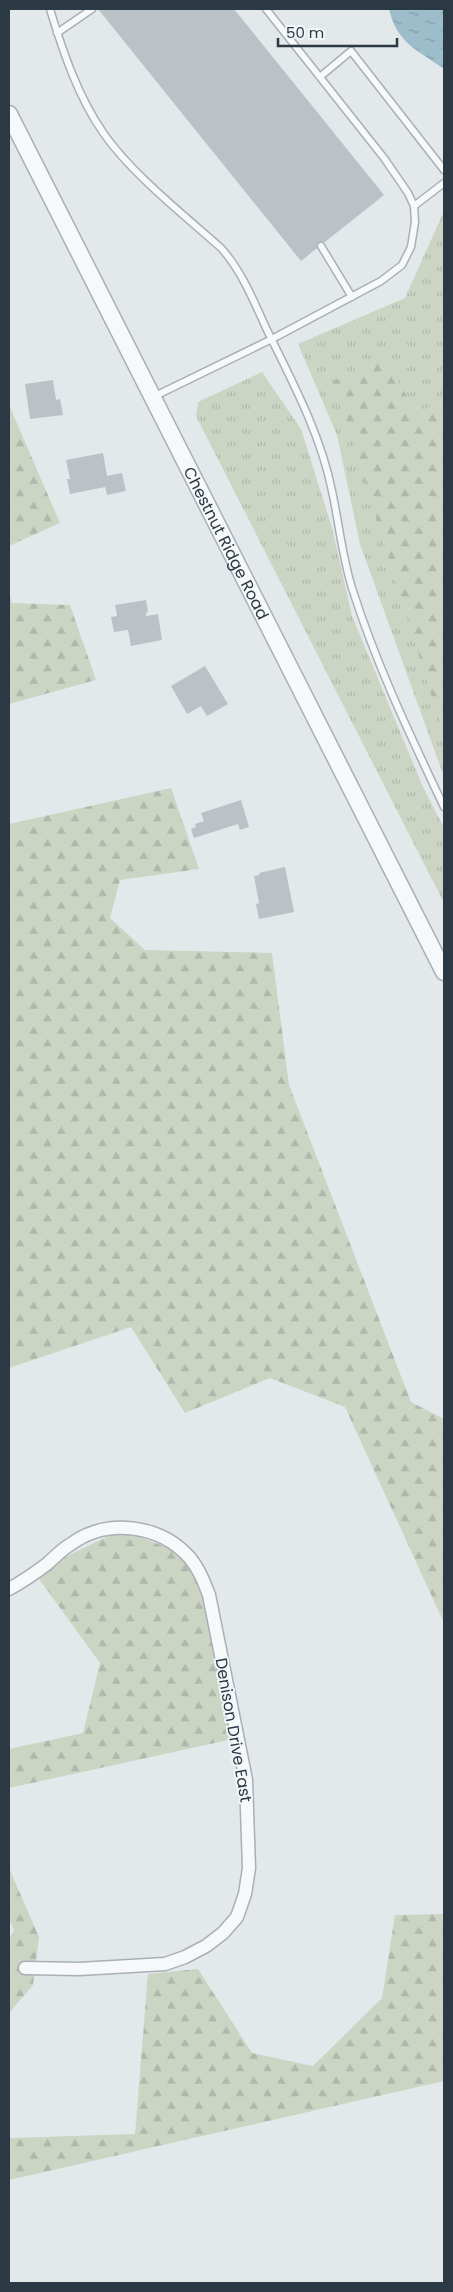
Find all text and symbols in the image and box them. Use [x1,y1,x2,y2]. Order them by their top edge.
scale bar [278,15,397,47]
text: 50 m [286,22,324,43]
street label: Chestnut Ridge Road [178,463,274,624]
street label: Denison Drive East [209,1656,258,1804]

